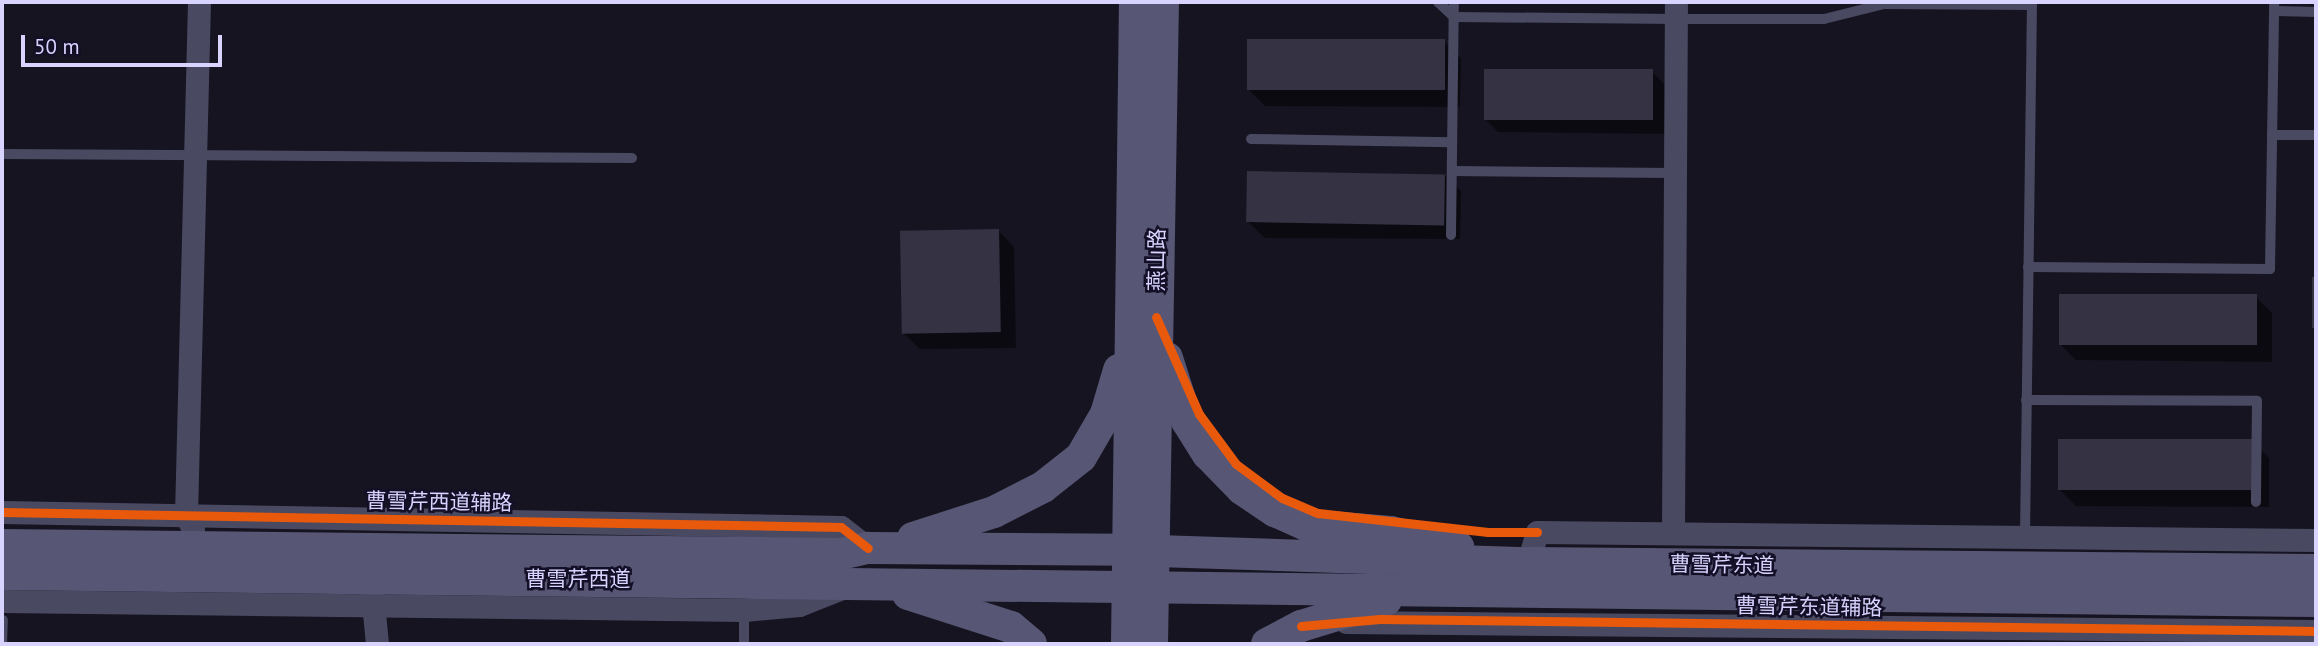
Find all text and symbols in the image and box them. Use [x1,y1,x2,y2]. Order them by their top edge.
scale bar [24,21,226,65]
text: 50 m [34,33,80,60]
street label: 燕山路 [1144,228,1170,292]
street label: 曹雪芹西道辅路 [365,488,513,516]
street label: 曹雪芹东道 [1669,551,1775,579]
street label: 曹雪芹西道 [526,566,630,592]
street label: 曹雪芹东道辅路 [1735,593,1883,621]

